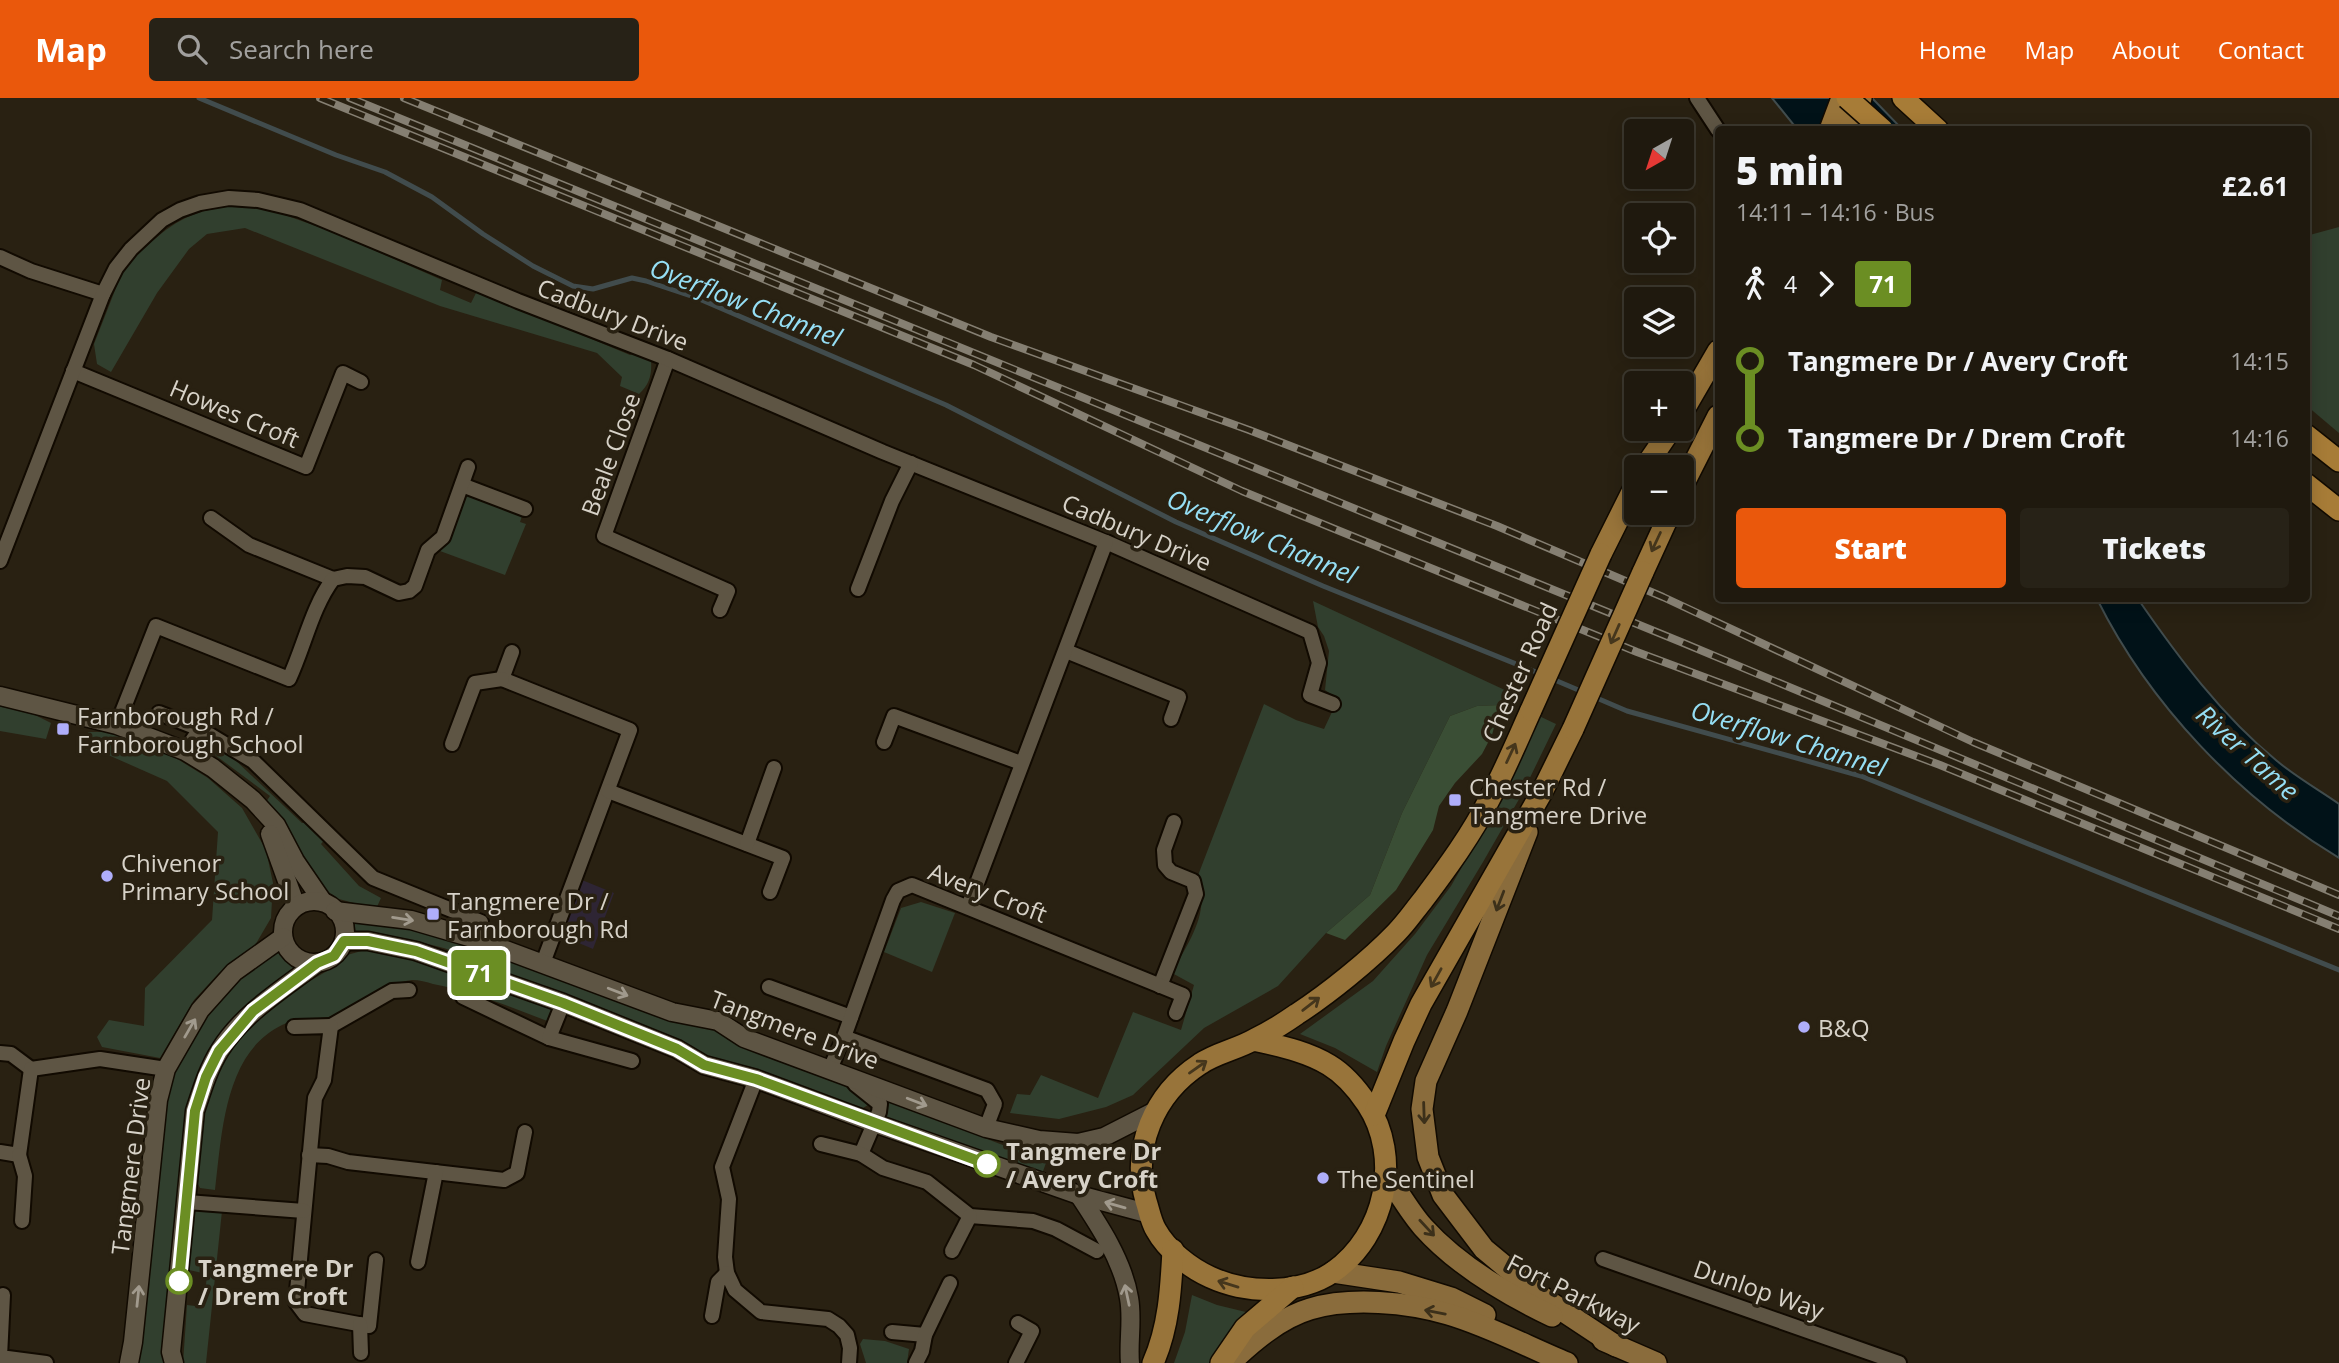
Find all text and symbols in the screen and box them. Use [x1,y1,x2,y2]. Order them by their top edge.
search box [149,18,639,81]
text: Map [35,27,107,72]
icon: search [173,30,211,68]
text: Search here [229,31,374,67]
text: Home [1919,33,1987,66]
text: Map [2025,33,2074,66]
text: About [2112,33,2180,66]
text: Contact [2218,33,2304,66]
north arrow [1624,119,1694,189]
map controls [1624,119,1694,525]
text: 5 min [1736,144,1844,196]
text: £2.61 [2222,168,2289,204]
text: 14:11 – 14:16 · Bus [1736,196,1935,228]
button: locate [1624,203,1694,273]
water label: Overflow Channel [645,249,849,356]
icon: walk [1736,265,1774,303]
icon: forward [1807,265,1845,303]
text: 71 [1869,267,1897,300]
text: 4 [1784,268,1797,300]
street label: Cadbury Drive [533,270,693,358]
button: layers [1624,287,1694,357]
text: Tangmere Dr / Avery Croft [1788,343,2128,379]
text: 14:15 [2230,345,2289,377]
street label: Howes Croft [165,371,305,455]
button: + [1624,371,1694,441]
street label: Beale Close [572,388,648,520]
text: Tangmere Dr / Drem Croft [1788,420,2125,456]
text: 14:16 [2230,422,2289,454]
button: − [1624,455,1694,525]
water label: Overflow Channel [1162,480,1364,593]
street label: Cadbury Drive [1057,486,1217,578]
button: Start [1736,508,2006,588]
button: Tickets [2020,508,2289,588]
one-way arrow [1649,531,1662,553]
street label: Chester Road [1473,597,1565,747]
one-way arrow [1608,623,1621,645]
water label: Overflow Channel [1687,691,1893,785]
water label: River Tame [2189,696,2307,808]
place label: Farnborough Rd / Farnborough School [77,699,304,760]
marker: Farnborough Rd / Farnborough School [55,721,71,737]
one-way arrow [1505,743,1519,764]
place label: Chester Rd / Tangmere Drive [1469,770,1647,831]
marker: Chester Rd / Tangmere Drive [1447,792,1463,808]
place label: Chivenor Primary School [121,846,289,907]
street label: Avery Croft [924,854,1052,930]
marker: Chivenor Primary School [99,868,115,884]
place label: Tangmere Dr / Farnborough Rd [447,884,629,945]
one-way arrow [1492,889,1505,911]
marker: Tangmere Dr / Farnborough Rd [425,906,441,922]
one-way arrow [391,913,414,926]
line badge: 71 [448,950,510,996]
text: 71 [465,956,493,989]
one-way arrow [1428,968,1442,988]
street label: Tangmere Drive [706,982,884,1076]
one-way arrow [607,987,629,999]
one-way arrow [1302,996,1320,1011]
place label: B&Q [1818,1011,1870,1044]
one-way arrow [183,1018,197,1038]
marker: B&Q [1796,1019,1812,1035]
one-way arrow [1188,1060,1207,1074]
street label: Tangmere Drive [103,1076,157,1256]
one-way arrow [905,1096,927,1109]
one-way arrow [1417,1102,1430,1125]
place label: Tangmere Dr / Avery Croft [1006,1134,1162,1195]
marker: Tangmere Dr / Avery Croft [974,1151,1000,1177]
place label: The Sentinel [1337,1162,1475,1195]
marker: The Sentinel [1315,1170,1331,1186]
one-way arrow [1104,1198,1126,1211]
one-way arrow [1418,1220,1435,1237]
street label: Fort Parkway [1502,1245,1647,1341]
place label: Tangmere Dr / Drem Croft [198,1251,354,1312]
street label: Dunlop Way [1689,1251,1829,1327]
marker: Tangmere Dr / Drem Croft [166,1268,192,1294]
one-way arrow [1217,1276,1239,1289]
one-way arrow [1120,1284,1134,1307]
one-way arrow [132,1285,145,1307]
one-way arrow [1424,1305,1447,1318]

